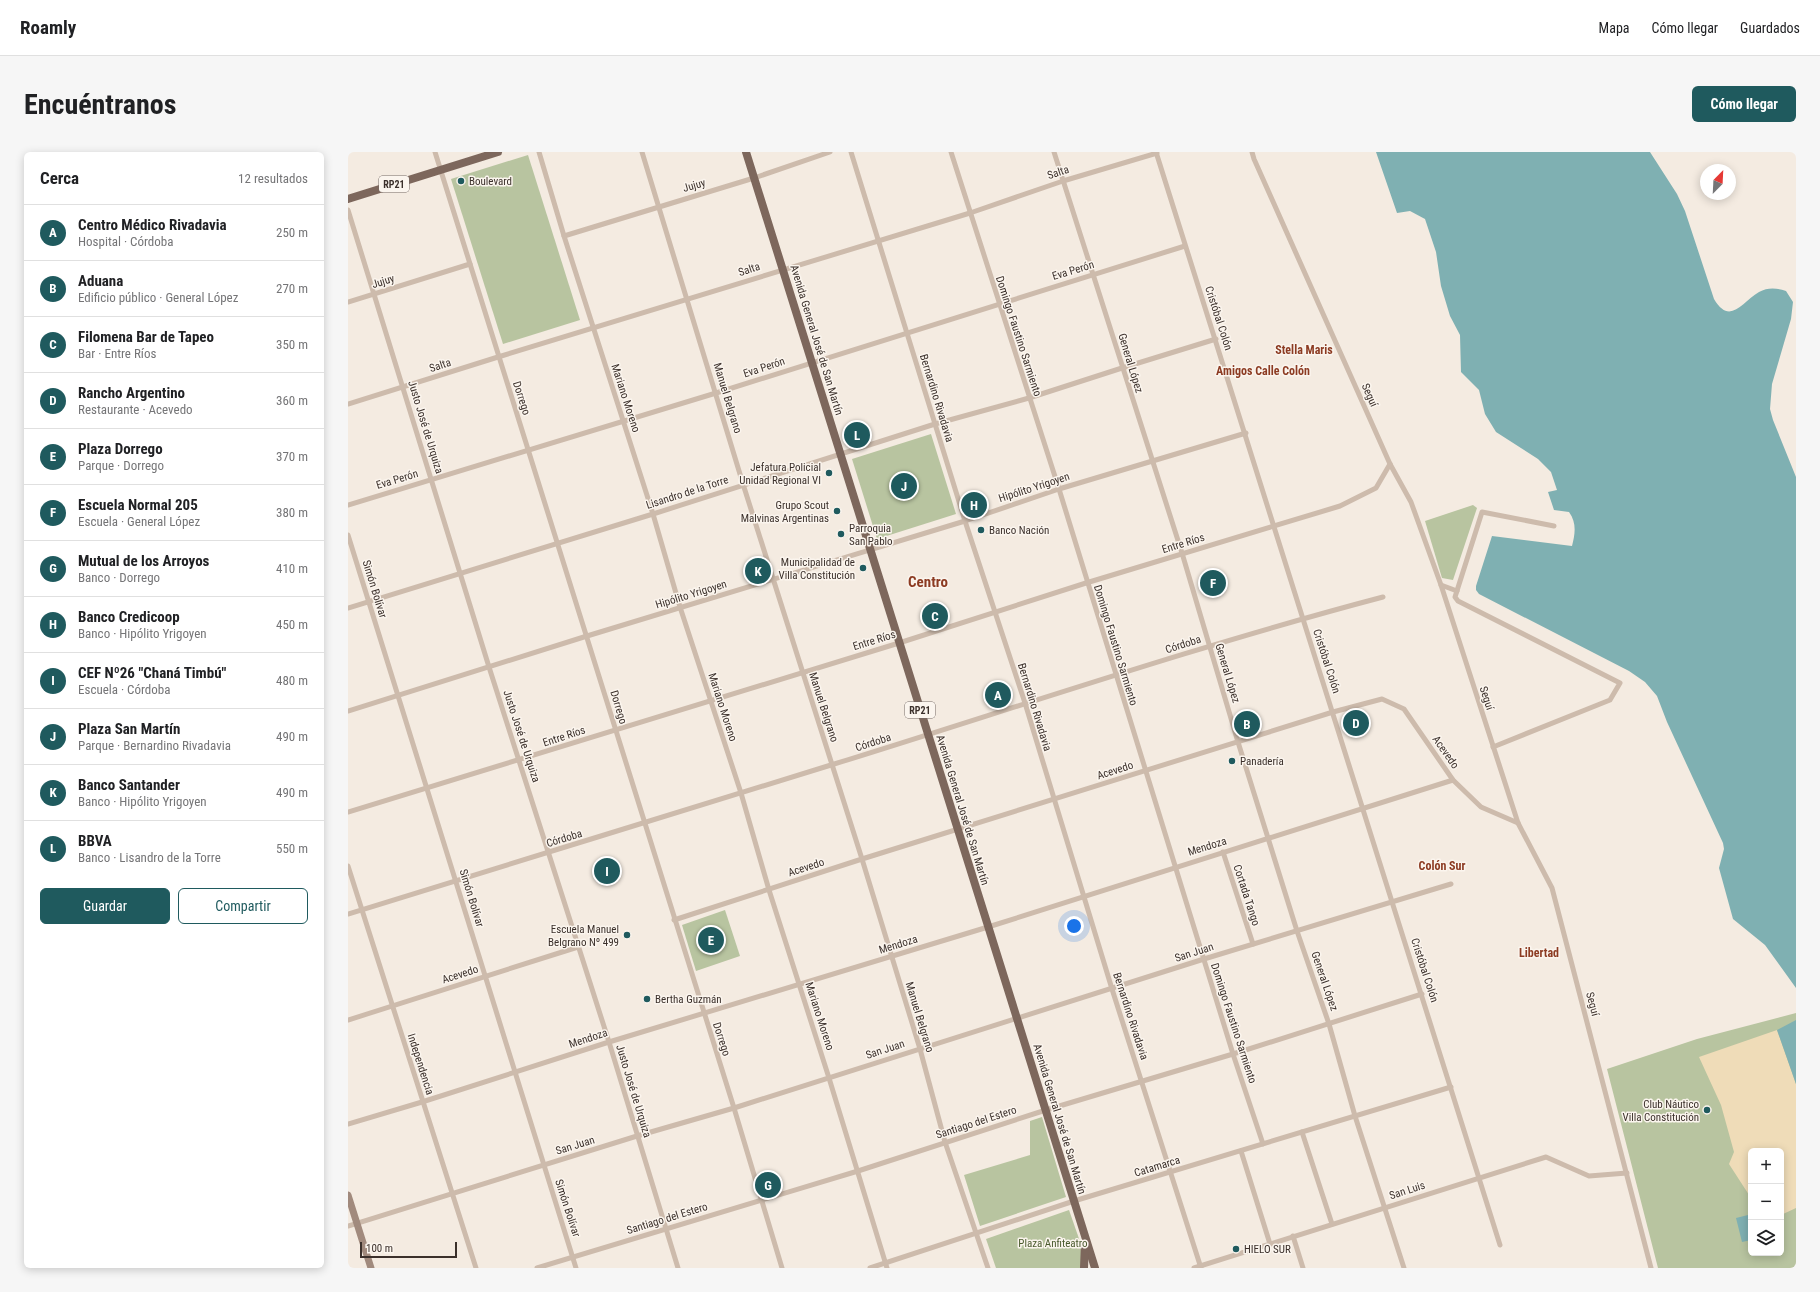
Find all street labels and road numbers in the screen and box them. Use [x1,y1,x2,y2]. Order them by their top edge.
street label: Salta [1046,163,1071,182]
road number: RP21 [379,176,409,192]
street label: Jujuy [681,176,707,195]
street label: Eva Perón [1051,258,1096,283]
street label: Salta [737,260,762,279]
street label: Avenida General José de San Martín [787,263,846,417]
street label: Jujuy [370,272,396,291]
street label: Domingo Faustino Sarmiento [993,274,1044,398]
street label: Cristóbal Colón [1202,284,1235,352]
street label: General López [1115,332,1146,395]
street label: Bernardino Rivadavia [917,353,956,444]
street label: Eva Perón [742,355,787,380]
street label: Salta [428,356,453,375]
street label: Manuel Belgrano [711,361,745,435]
street label: Mariano Moreno [608,362,643,434]
street label: Justo José de Urquiza [405,379,446,475]
street label: Dorrego [510,380,533,417]
street label: Seguí [1359,382,1381,409]
street label: Eva Perón [375,467,420,492]
street label: Hipólito Yrigoyen [997,470,1071,505]
street label: Lisandro de la Torre [644,473,730,512]
street label: Entre Ríos [1160,531,1206,556]
street label: Simón Bolívar [360,559,390,620]
street label: Hipólito Yrigoyen [654,577,728,611]
street label: Domingo Faustino Sarmiento [1091,583,1140,708]
street label: Cristóbal Colón [1310,627,1343,695]
street label: Entre Ríos [851,628,897,653]
street label: Córdoba [1164,633,1203,656]
street label: General López [1212,642,1243,705]
street label: Bernardino Rivadavia [1015,662,1054,753]
street label: Mariano Moreno [705,671,740,743]
street label: Manuel Belgrano [806,671,841,744]
street label: Seguí [1477,685,1497,712]
street label: Justo José de Urquiza [500,688,543,784]
street label: Dorrego [607,689,630,726]
road number: RP21 [905,702,935,718]
street label: Entre Ríos [541,724,587,749]
street label: Córdoba [854,731,893,754]
street label: Avenida General José de San Martín [933,733,992,887]
street label: Acevedo [1430,733,1462,772]
street label: Acevedo [1095,758,1135,782]
street label: Córdoba [545,827,584,850]
street label: Mendoza [1186,834,1228,859]
street label: Acevedo [786,855,826,879]
street label: Cortada Tango [1231,863,1263,928]
street label: Simón Bolívar [457,868,487,929]
street label: Mendoza [877,932,919,957]
street label: Cristóbal Colón [1408,936,1441,1004]
street label: San Juan [1173,940,1215,965]
street label: General López [1308,950,1341,1013]
street label: Domingo Faustino Sarmiento [1208,961,1259,1085]
street label: Acevedo [440,962,480,986]
street label: Bernardino Rivadavia [1110,971,1151,1061]
street label: Mariano Moreno [802,980,837,1052]
street label: Manuel Belgrano [903,980,937,1054]
street label: Seguí [1583,991,1602,1018]
street label: Dorrego [710,1021,733,1058]
street label: Mendoza [567,1026,609,1051]
street label: Independencia [405,1032,437,1096]
street label: San Juan [864,1037,906,1062]
street label: Avenida General José de San Martín [1030,1042,1089,1196]
street label: Justo José de Urquiza [613,1043,654,1139]
street label: Santiago del Estero [934,1103,1019,1142]
street label: San Juan [554,1133,596,1158]
street label: Catamarca [1133,1153,1182,1180]
street label: Simón Bolívar [552,1178,583,1239]
street label: San Luis [1388,1179,1427,1202]
street label: Santiago del Estero [625,1200,710,1237]

